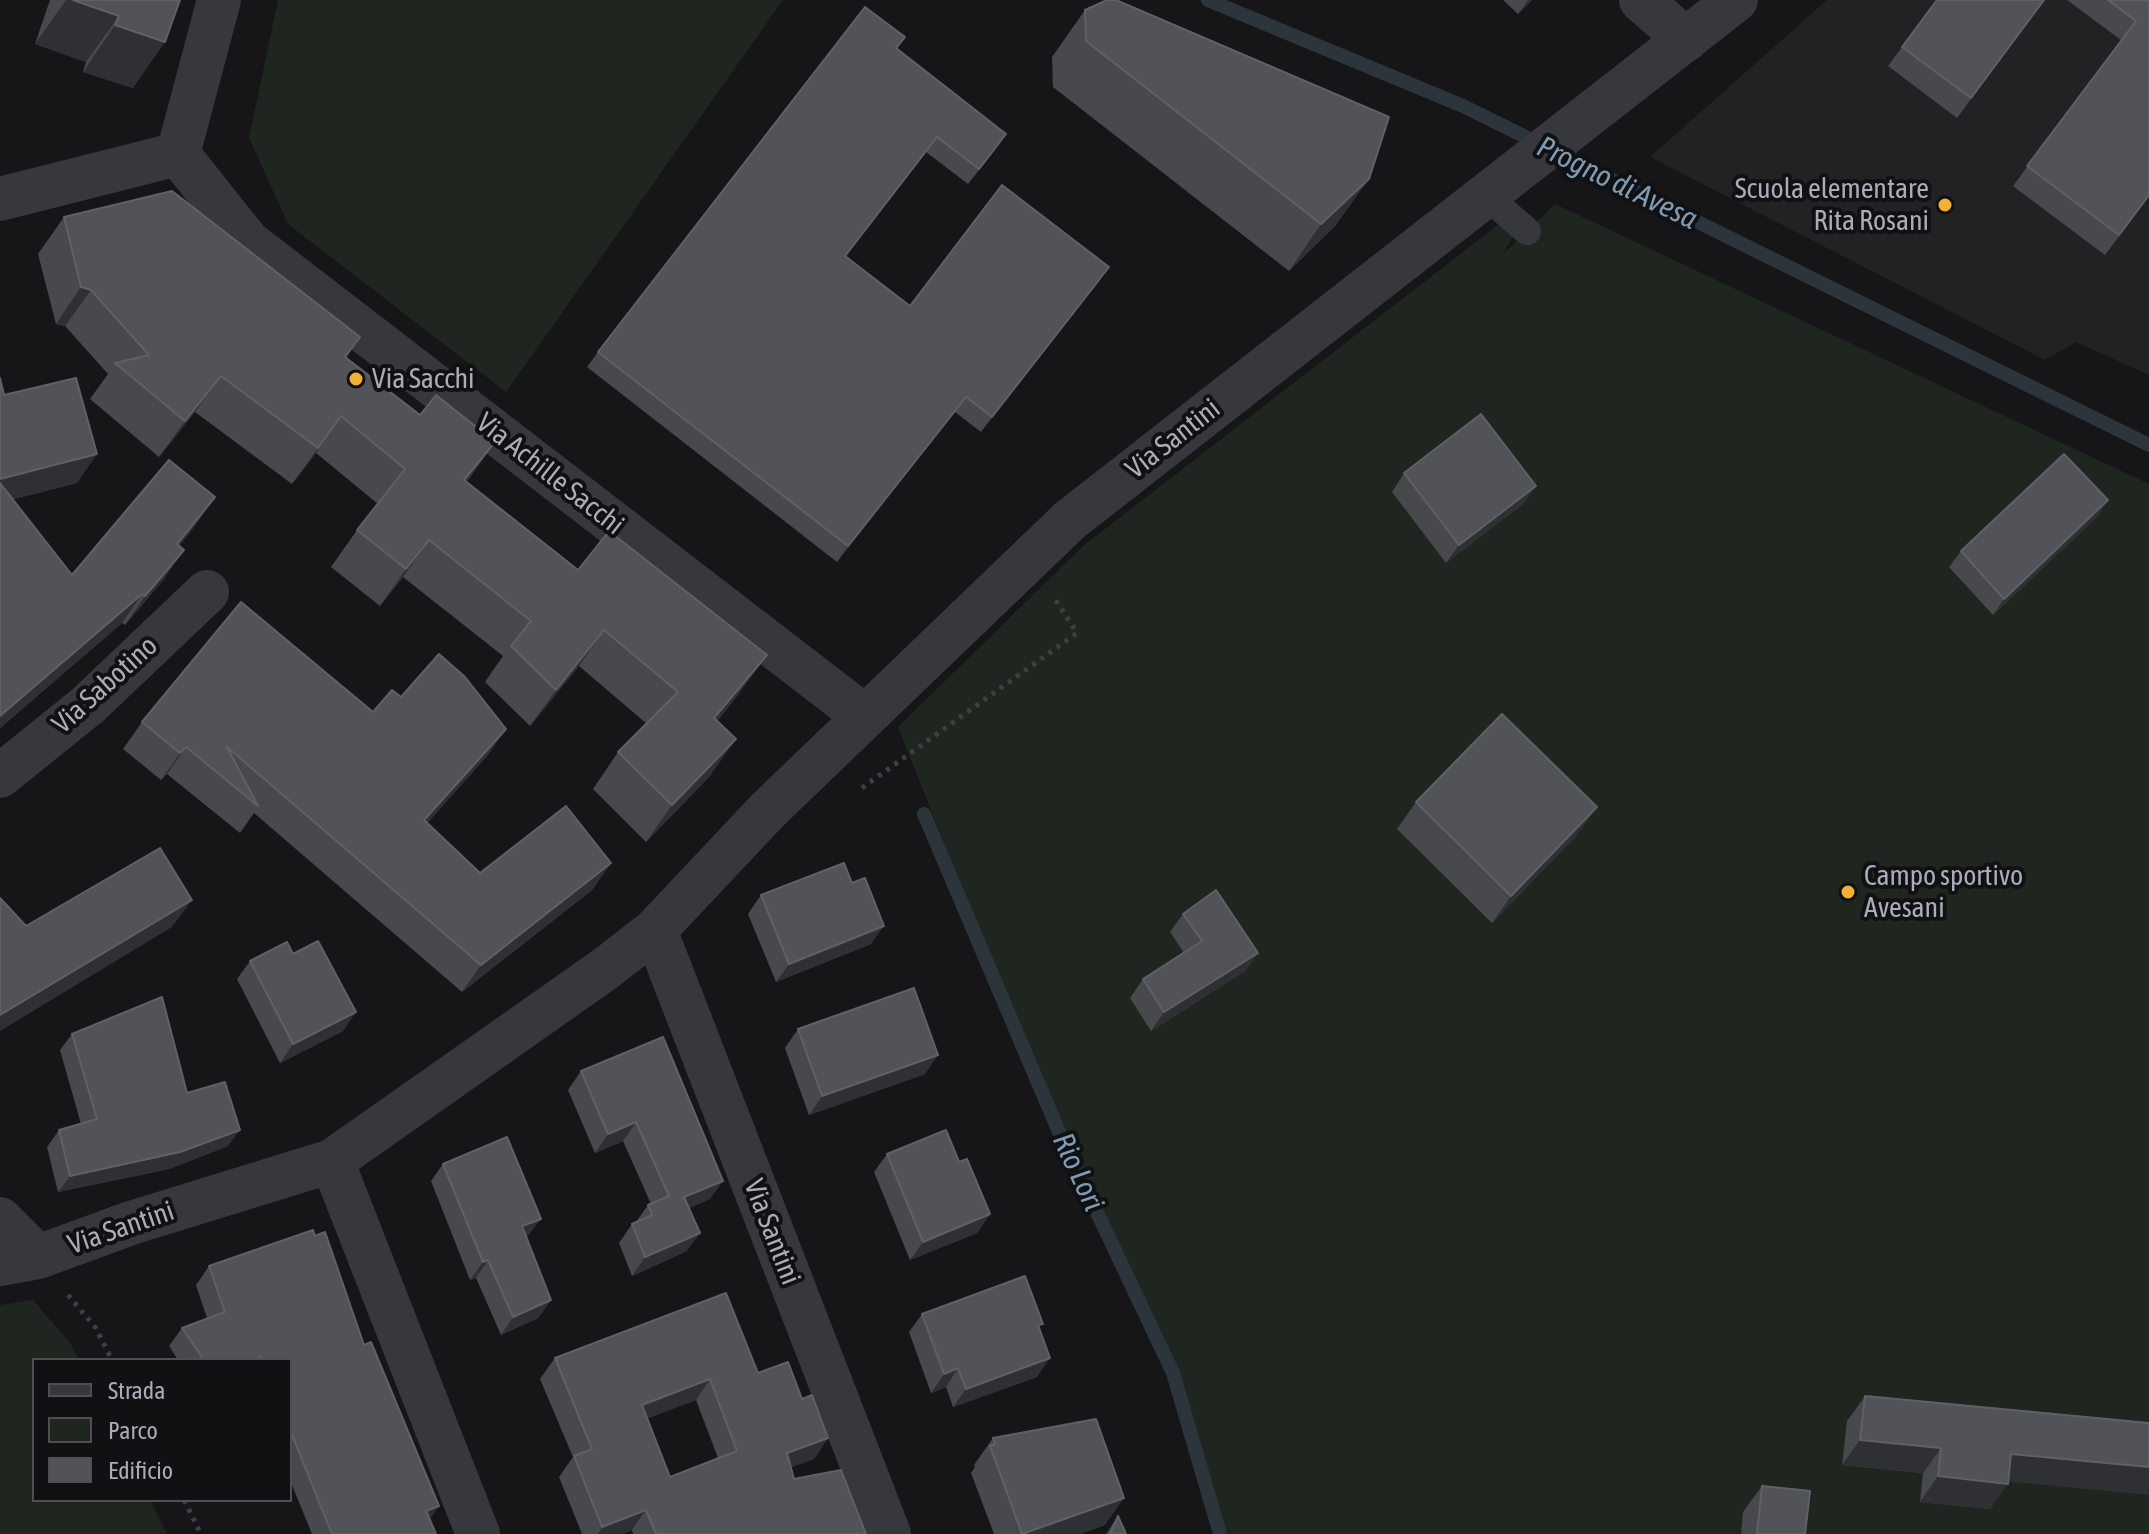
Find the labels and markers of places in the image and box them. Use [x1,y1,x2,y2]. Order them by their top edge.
place label: Scuola elementare Rita Rosani [1735,172,1929,238]
marker: Scuola elementare Rita Rosani [1936,196,1954,214]
place label: Via Sacchi [372,362,475,396]
marker: Via Sacchi [347,370,365,388]
place label: Campo sportivo Avesani [1864,859,2023,925]
marker: Campo sportivo Avesani [1839,883,1857,901]

